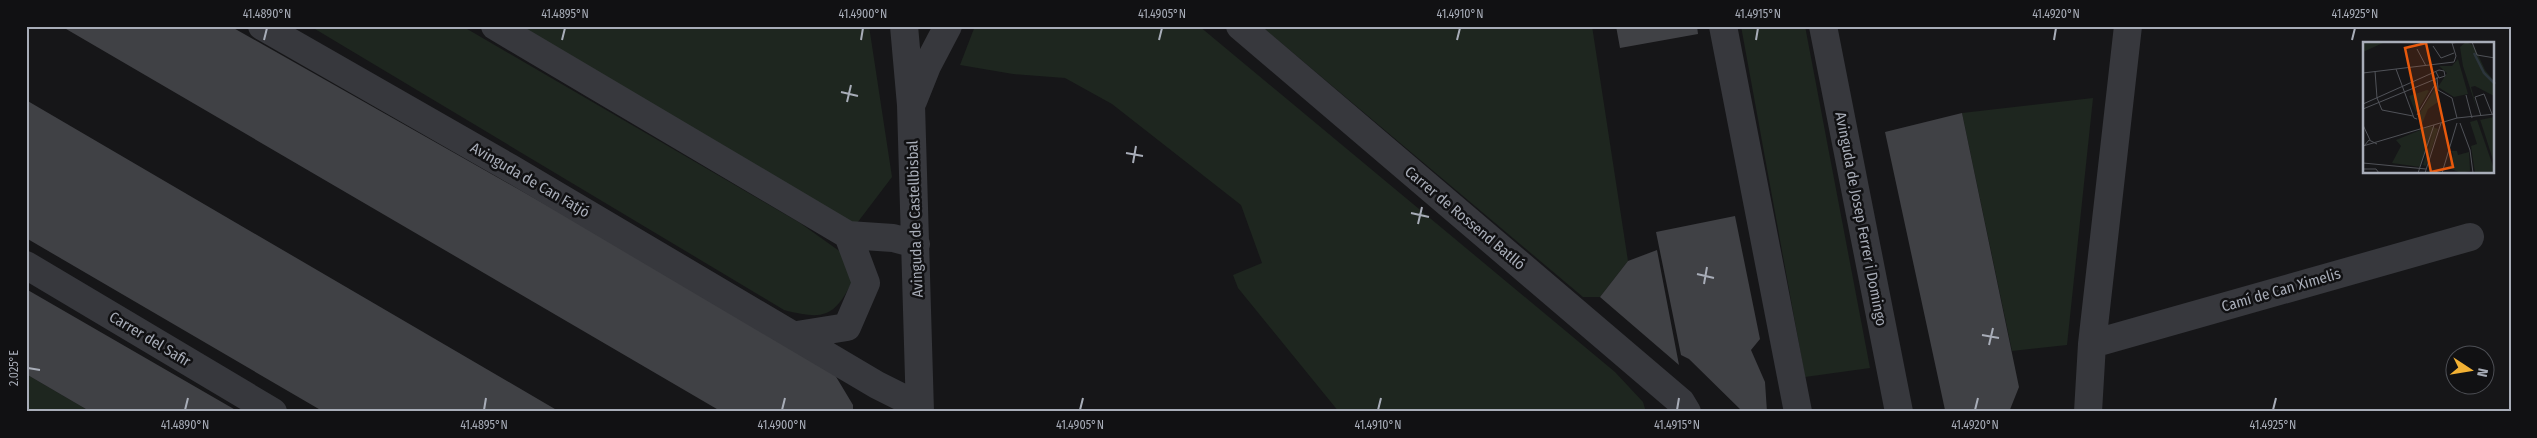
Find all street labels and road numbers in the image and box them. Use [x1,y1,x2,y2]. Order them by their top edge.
street label: Avinguda de Josep Ferrer i Domingo [1831,110,1891,328]
street label: Avinguda de Can Fatjó [467,139,593,222]
street label: Avinguda de Castellbisbal [903,140,927,298]
street label: Carrer de Rossend Batlló [1401,162,1529,274]
street label: Camí de Can Ximelis [2219,264,2343,316]
street label: Carrer del Safir [106,308,195,371]

